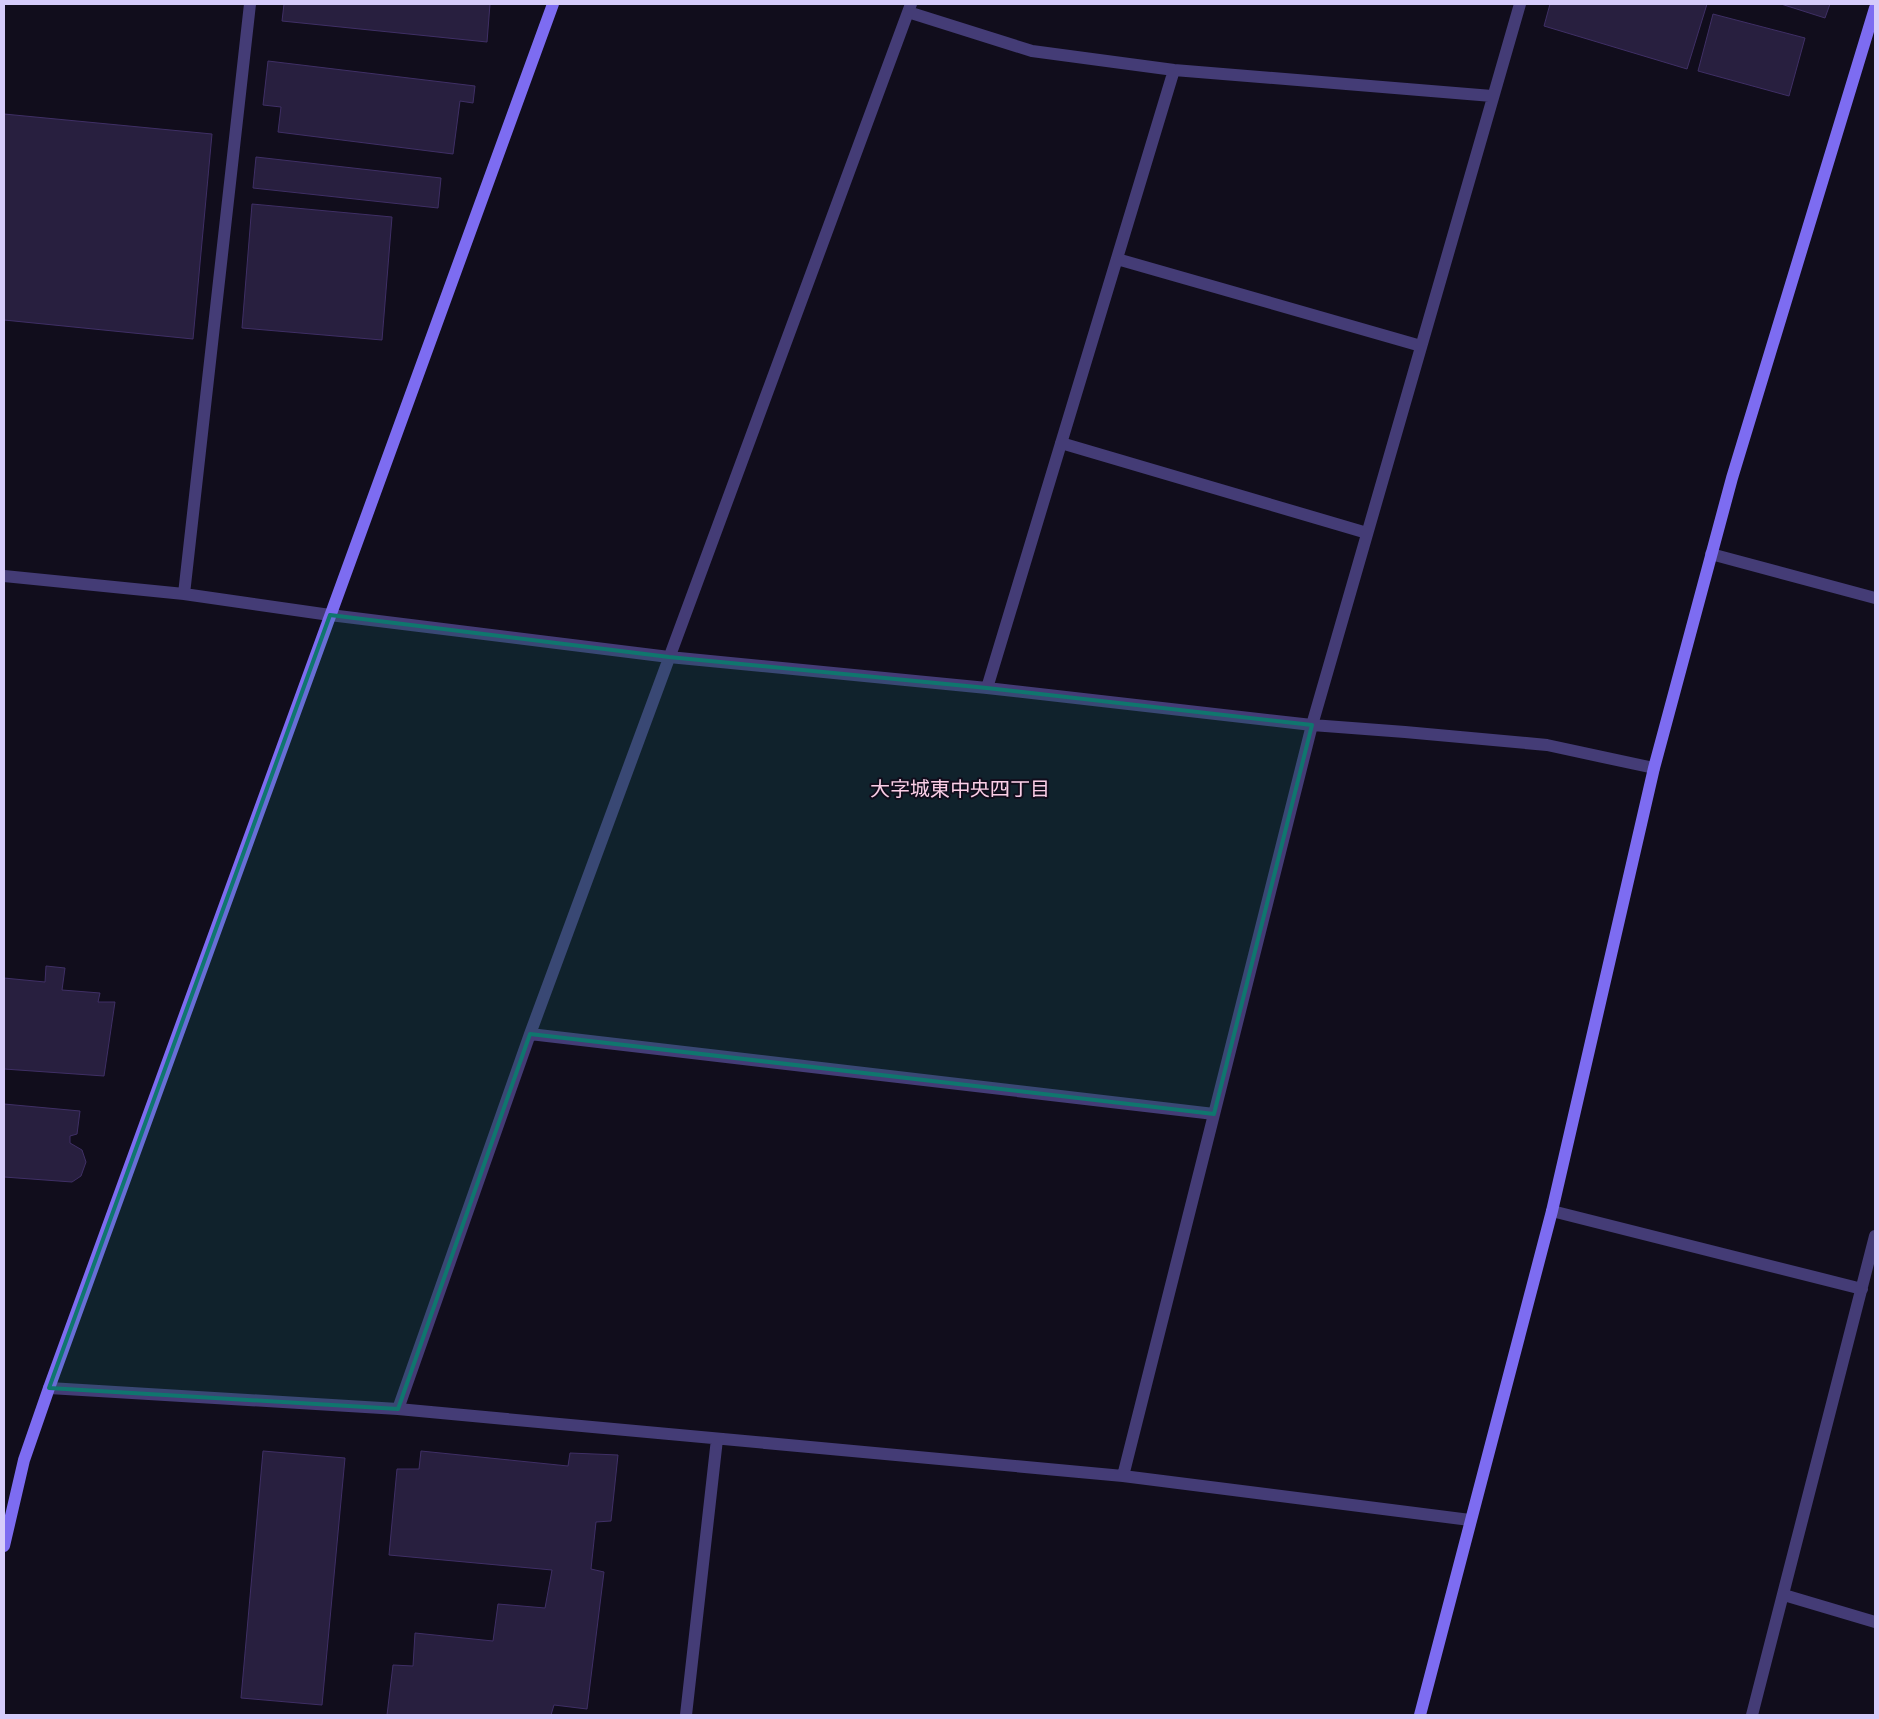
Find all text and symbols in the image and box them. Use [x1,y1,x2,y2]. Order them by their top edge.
district label: 大字城東中央四丁目 [870,776,1050,800]

